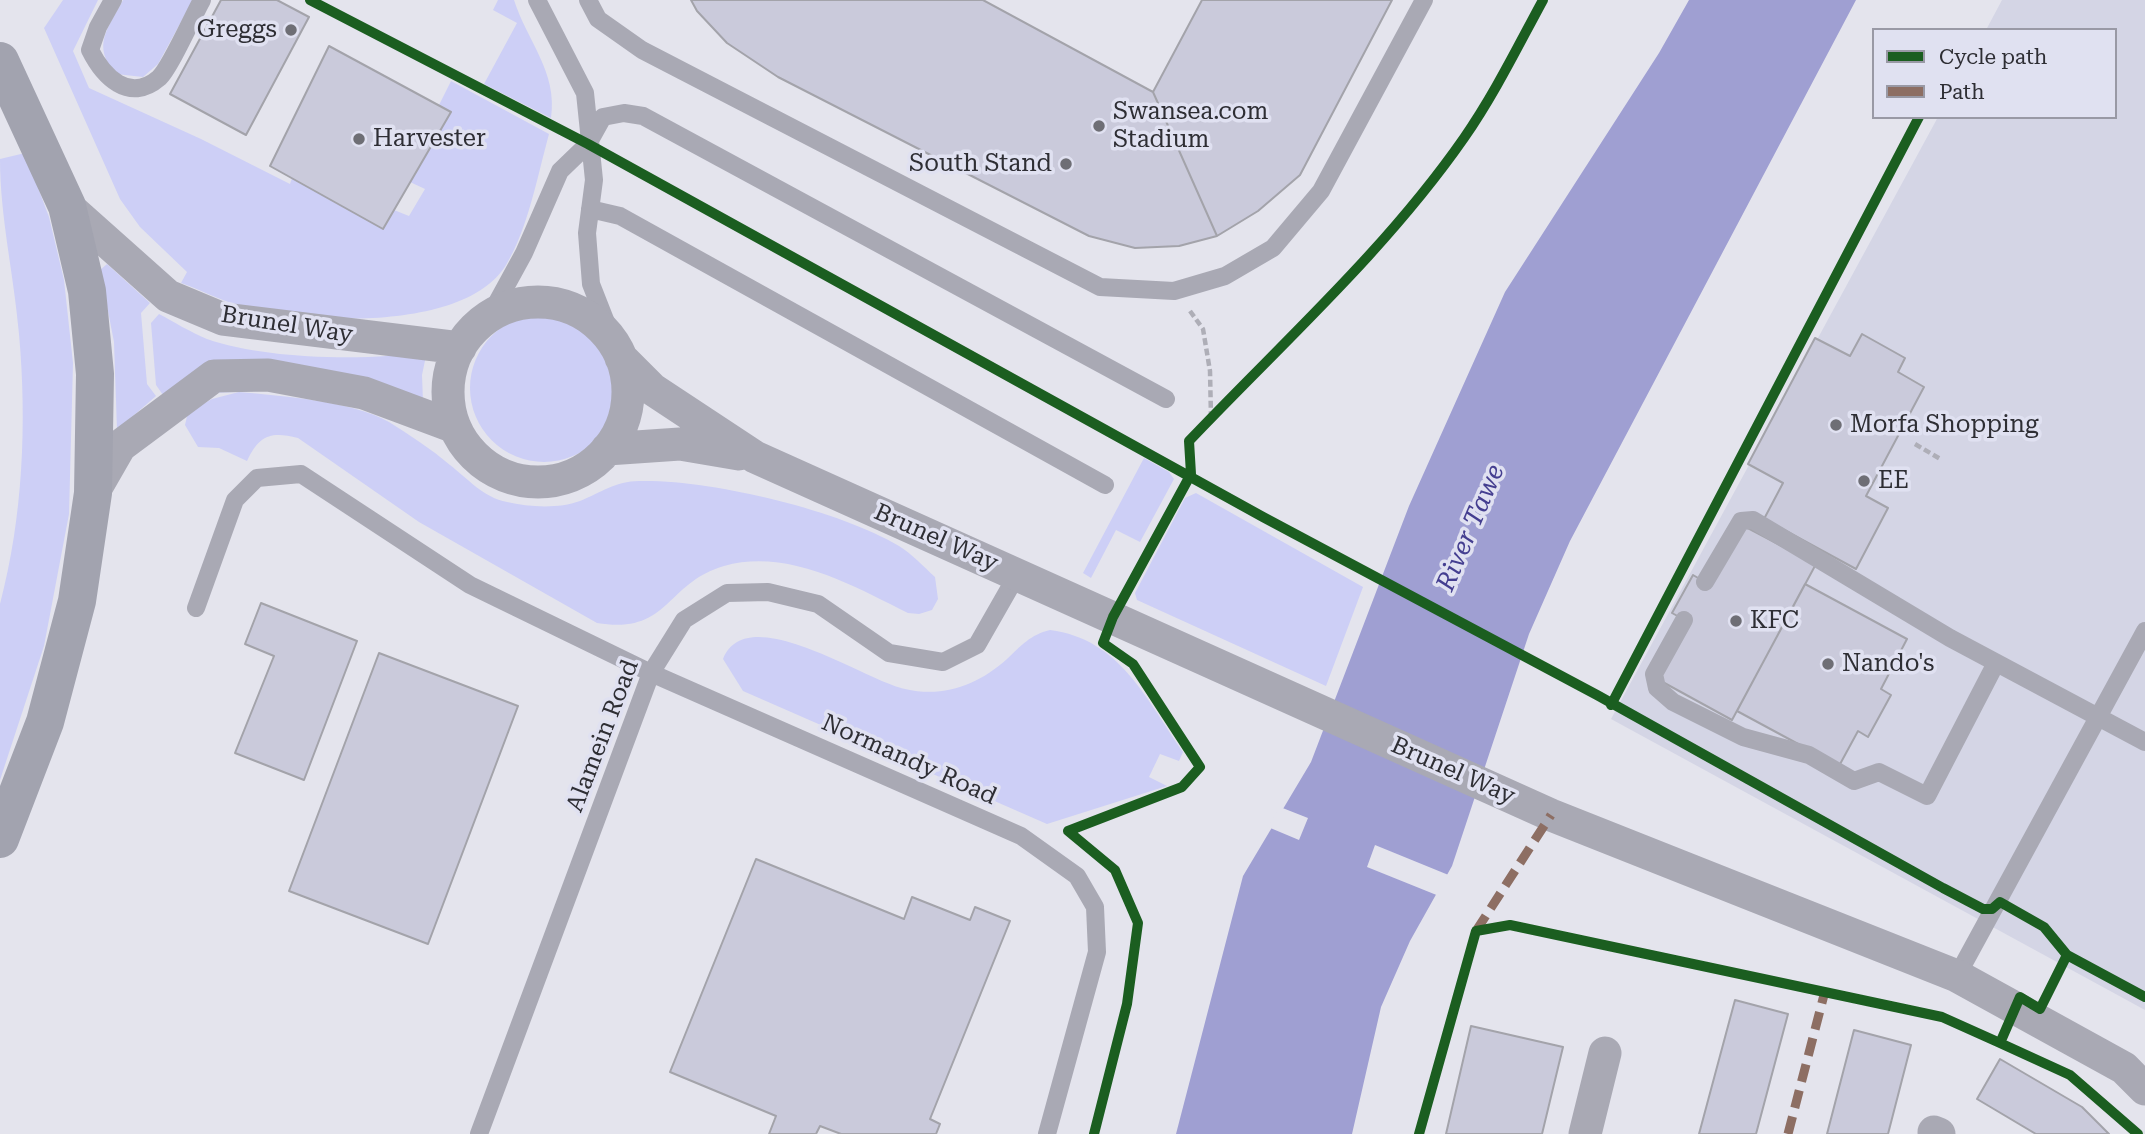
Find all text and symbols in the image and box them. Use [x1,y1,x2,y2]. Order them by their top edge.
place label: Greggs [197,16,277,44]
marker: Greggs [283,22,299,38]
legend [1872,28,2117,119]
text: Cycle path [1939,45,2047,69]
text: Path [1939,80,1985,104]
place label: Swansea.com Stadium [1113,98,1268,154]
marker: Swansea.com Stadium [1091,118,1107,134]
place label: Harvester [373,125,486,153]
marker: Harvester [351,131,367,147]
place label: South Stand [909,150,1052,178]
marker: South Stand [1058,156,1074,172]
street label: Brunel Way [219,300,355,350]
place label: Morfa Shopping [1850,411,2039,439]
marker: Morfa Shopping [1828,417,1844,433]
water label: River Tawe [1430,460,1512,596]
place label: EE [1878,467,1909,495]
marker: EE [1856,473,1872,489]
street label: Brunel Way [870,498,1002,578]
place label: KFC [1750,607,1799,635]
marker: KFC [1728,613,1744,629]
place label: Nando's [1842,650,1935,678]
street label: Alamein Road [561,656,645,816]
marker: Nando's [1820,656,1836,672]
street label: Normandy Road [817,709,1001,811]
street label: Brunel Way [1387,731,1519,811]

